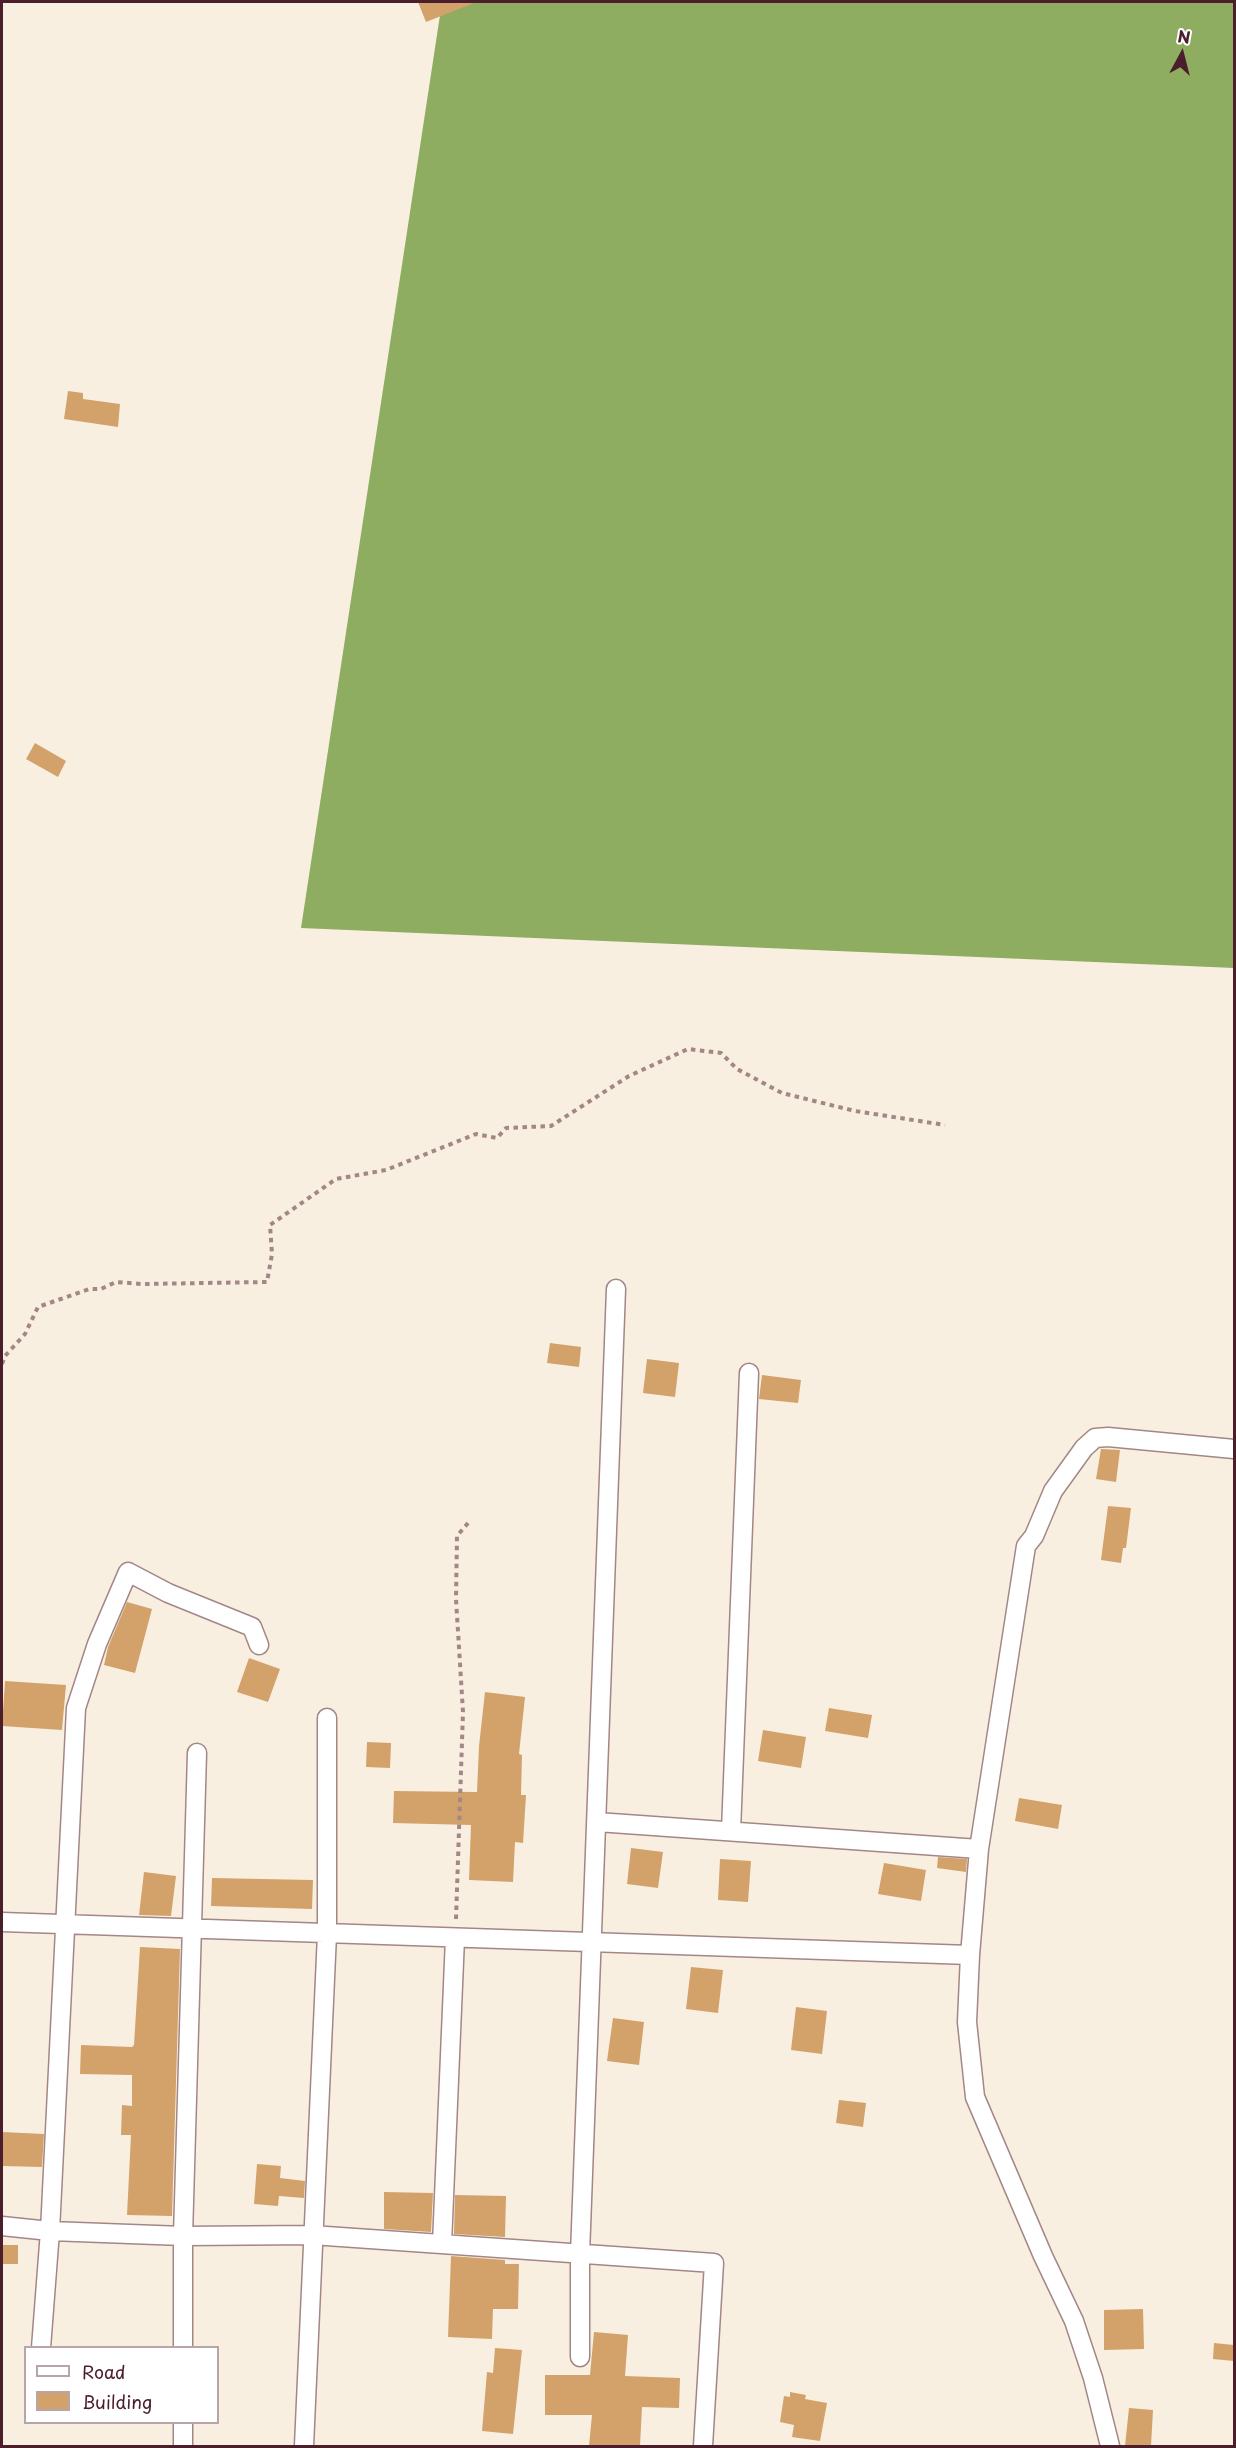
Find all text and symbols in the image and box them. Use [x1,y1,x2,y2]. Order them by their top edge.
text: N [1176,23,1192,49]
north arrow [1152,24,1212,84]
legend [24,2346,219,2424]
text: Road [82,2358,126,2385]
text: Building [82,2388,152,2415]

